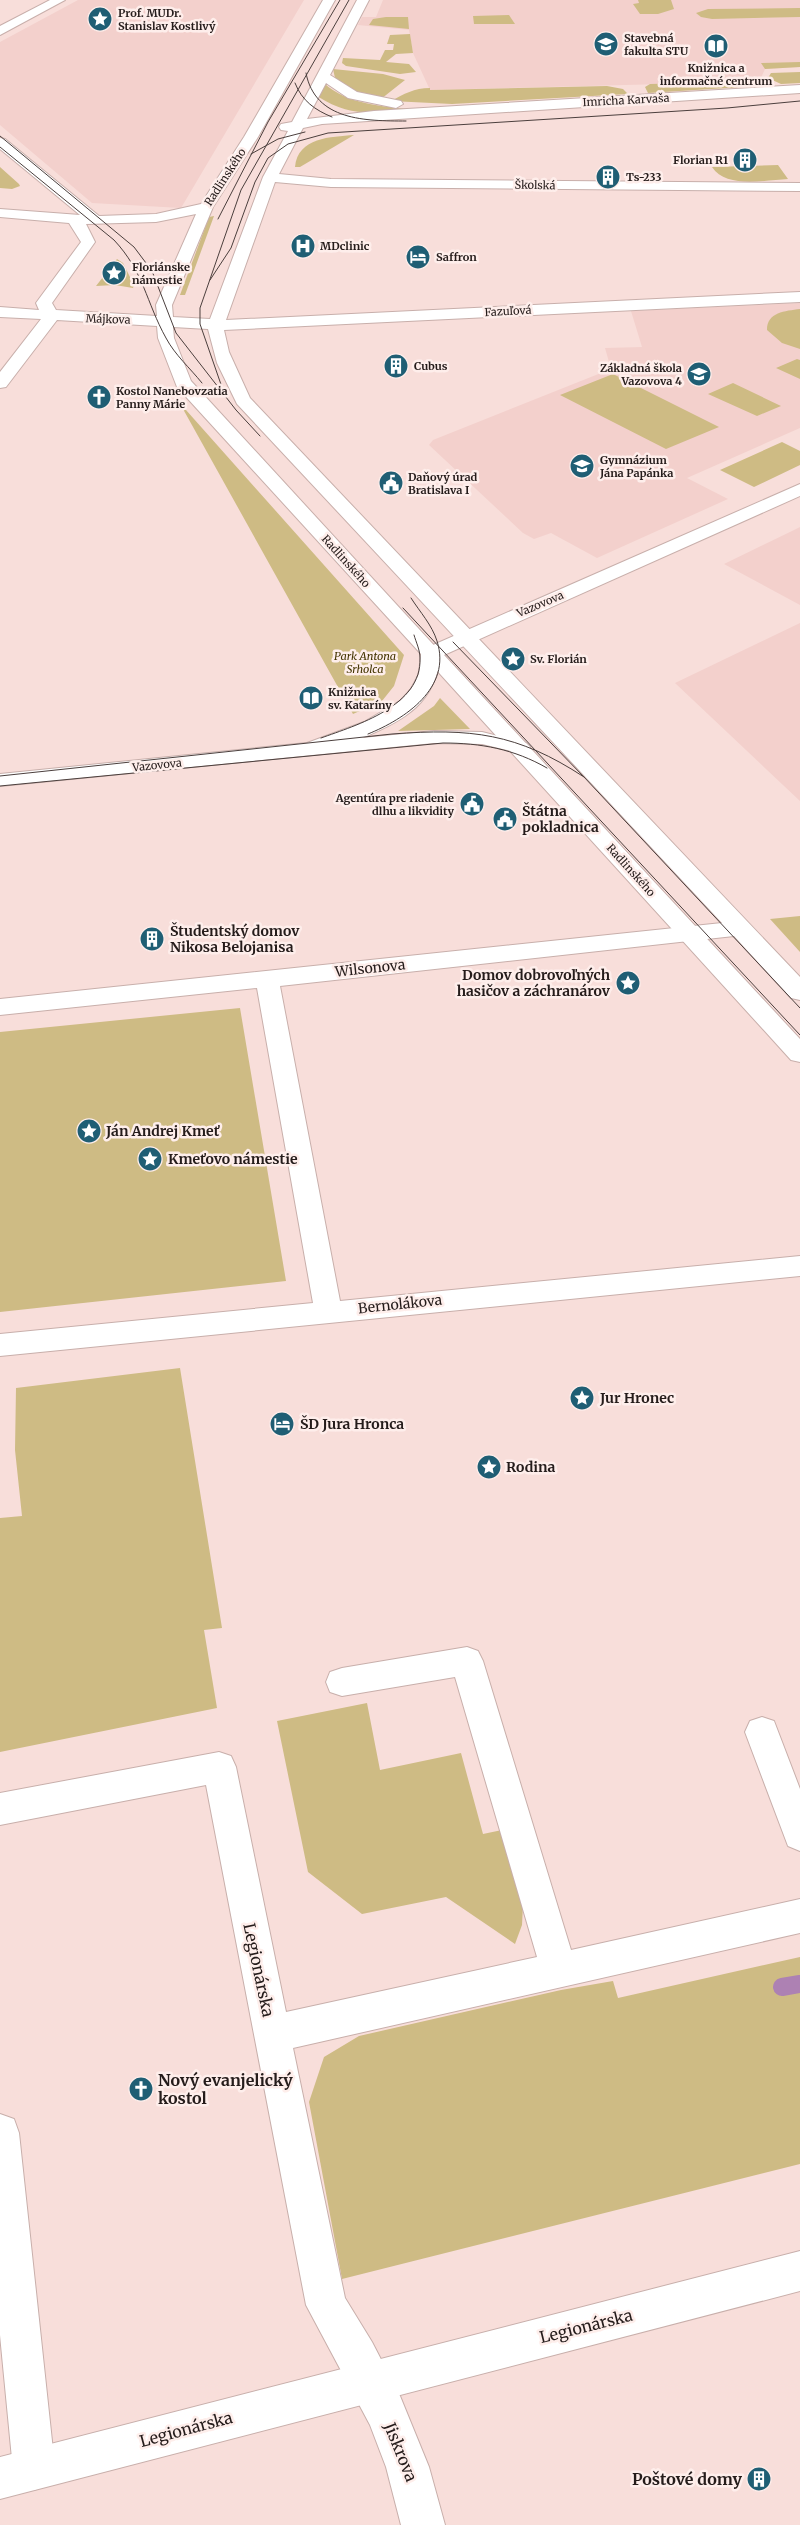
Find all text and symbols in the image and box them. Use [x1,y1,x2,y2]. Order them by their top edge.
place icon: Prof. MUDr. Stanislav Kostlivý [87,6,113,32]
place label: Prof. MUDr. Stanislav Kostlivý [118,6,216,33]
school or university icon: Stavebná fakulta STU [593,31,619,57]
place label: Stavebná fakulta STU [624,31,689,58]
library icon: Knižnica a informačné centrum [703,33,729,59]
place label: Knižnica a informačné centrum [660,61,772,88]
street label: Imricha Karvaša [582,91,670,109]
street label: Radlinského [201,145,249,208]
building icon: Florian R1 [732,147,758,173]
place label: Florian R1 [673,153,728,167]
building icon: Ts-233 [595,164,621,190]
place label: Ts-233 [626,170,661,184]
street label: Školská [514,178,556,192]
hospital icon: MDclinic [290,233,316,259]
place label: MDclinic [320,239,370,253]
hotel icon: Saffron [405,244,431,270]
place label: Saffron [436,250,477,264]
place icon: Floriánske námestie [101,260,127,286]
place label: Floriánske námestie [132,260,190,287]
street label: Fazuľová [484,303,532,319]
street label: Májkova [85,311,131,327]
building icon: Cubus [383,353,409,379]
place label: Cubus [414,359,448,373]
place label: Základná škola Vazovova 4 [600,361,682,388]
school or university icon: Základná škola Vazovova 4 [686,361,712,387]
church icon: Kostol Nanebovzatia Panny Márie [86,384,112,410]
place label: Kostol Nanebovzatia Panny Márie [116,384,228,411]
school or university icon: Gymnázium Jána Papánka [569,453,595,479]
place label: Gymnázium Jána Papánka [599,453,673,480]
public building icon: Daňový úrad Bratislava I [378,470,404,496]
place label: Daňový úrad Bratislava I [408,470,478,497]
street label: Radlinského [319,532,374,591]
street label: Vazovova [514,588,566,621]
place icon: Sv. Florián [500,646,526,672]
park label: Park Antona Srholca [334,649,396,676]
place label: Sv. Florián [530,652,587,666]
library icon: Knižnica sv. Kataríny [298,685,324,711]
place label: Knižnica sv. Kataríny [328,685,392,712]
street label: Vazovova [131,755,182,775]
place label: Agentúra pre riadenie dlhu a likvidity [335,791,454,818]
public building icon: Agentúra pre riadenie dlhu a likvidity [459,791,485,817]
place label: Štátna pokladnica [522,802,599,836]
public building icon: Štátna pokladnica [492,806,518,832]
street label: Radlinského [604,841,659,900]
place label: Študentský domov Nikosa Belojanisa [170,922,300,956]
building icon: Študentský domov Nikosa Belojanisa [139,926,165,952]
street label: Wilsonova [333,955,407,981]
place label: Domov dobrovoľných hasičov a záchranárov [457,966,611,1000]
place icon: Domov dobrovoľných hasičov a záchranárov [615,970,641,996]
place icon: Ján Andrej Kmeť [76,1118,102,1144]
place label: Ján Andrej Kmeť [105,1122,220,1140]
place icon: Kmeťovo námestie [137,1146,163,1172]
place label: Kmeťovo námestie [168,1150,298,1168]
street label: Bernolákova [357,1291,443,1317]
place icon: Jur Hronec [569,1385,595,1411]
place label: Jur Hronec [599,1389,674,1407]
hotel icon: ŠD Jura Hronca [269,1411,295,1437]
place label: ŠD Jura Hronca [300,1415,404,1433]
place icon: Rodina [476,1454,502,1480]
place label: Rodina [506,1458,556,1476]
street label: Legionárska [239,1921,279,2019]
place label: Nový evanjelický kostol [158,2070,293,2108]
church icon: Nový evanjelický kostol [128,2076,154,2102]
street label: Legionárska [537,2305,635,2347]
street label: Legionárska [137,2407,235,2451]
street label: Jiskrova [380,2419,422,2485]
building icon: Poštové domy [746,2466,772,2492]
place label: Poštové domy [632,2469,743,2489]

